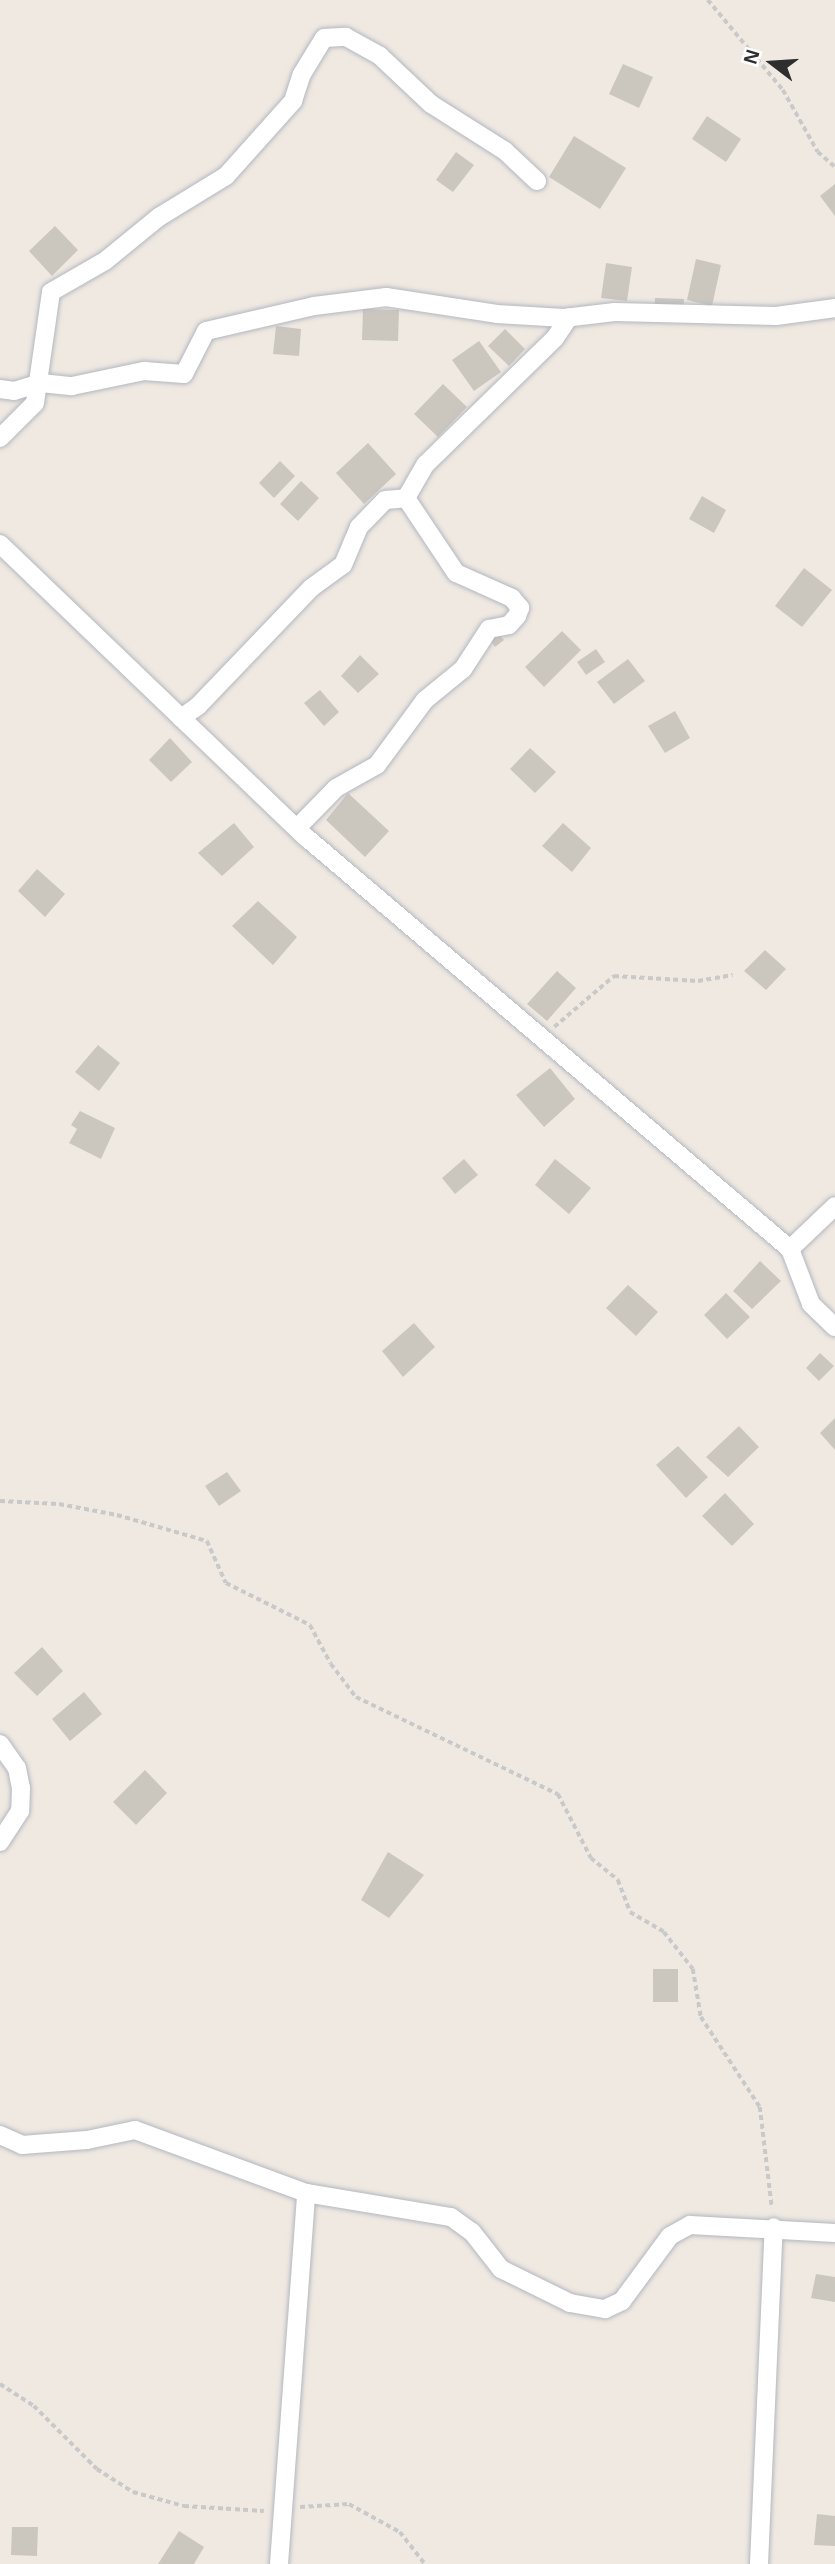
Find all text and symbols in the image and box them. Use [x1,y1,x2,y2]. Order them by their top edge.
north arrow [737,28,807,98]
text: N [739,47,763,66]

